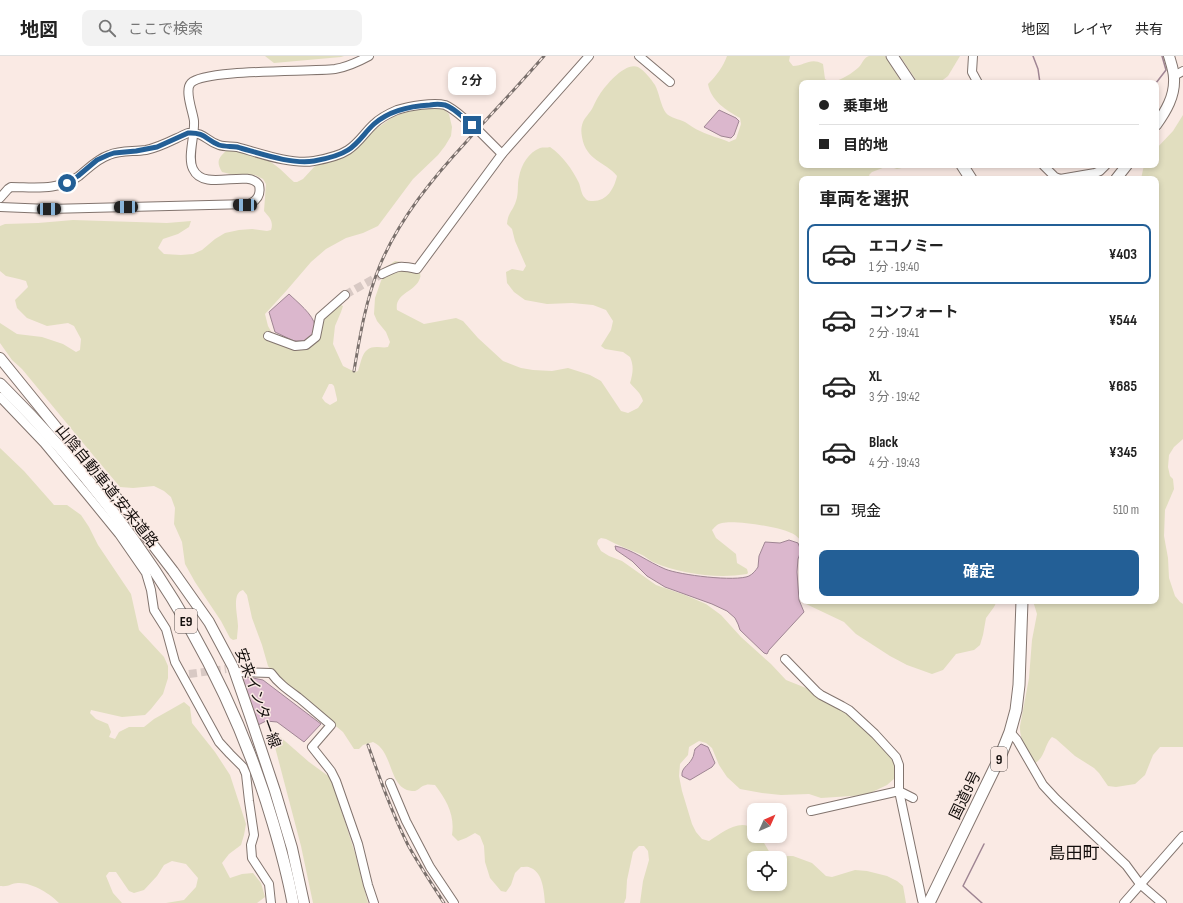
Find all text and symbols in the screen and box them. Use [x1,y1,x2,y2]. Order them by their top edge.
search box [82,10,362,46]
icon: search [96,17,118,39]
text: 地図 [20,19,58,42]
text: ここで検索 [128,20,203,39]
text: 地図 [1021,21,1049,38]
text: レイヤ [1071,21,1113,38]
text: 共有 [1135,21,1163,38]
callout: 2 分 [448,67,496,95]
text: 2 分 [462,73,482,89]
text: 乗車地 [843,97,888,116]
route end [463,116,481,134]
text: 目的地 [843,136,888,155]
route start [58,174,76,192]
text: 車両を選択 [819,189,909,210]
car [233,199,257,211]
car [114,201,138,213]
car [37,203,61,215]
icon: car [821,236,857,272]
text: エコノミー [869,237,944,256]
text: ¥403 [1109,245,1137,264]
text: 1 分 · 19:40 [869,259,919,275]
icon: car [821,302,857,338]
text: コンフォート [869,303,959,322]
text: ¥544 [1109,311,1137,330]
text: 2 分 · 19:41 [869,325,919,341]
text: XL [869,367,882,386]
icon: car [821,368,857,404]
text: ¥685 [1109,377,1137,396]
text: 3 分 · 19:42 [869,389,920,405]
street label: 山陰自動車道;安来道路 [51,421,162,552]
text: Black [869,433,898,452]
icon: car [821,434,857,470]
text: ¥345 [1109,443,1137,462]
text: 4 分 · 19:43 [869,455,920,471]
icon: cash [819,499,841,521]
text: 現金 [851,502,881,521]
text: 510 m [1113,502,1139,518]
button: 確定 [819,550,1139,596]
road number: E9 [175,609,197,633]
street label: 安来インター線 [231,646,284,751]
road number: 9 [991,747,1007,771]
street label: 国道9号 [946,768,985,823]
north arrow [747,803,787,843]
map controls [747,803,787,891]
district label: 島田町 [1049,844,1100,864]
button: locate [747,851,787,891]

